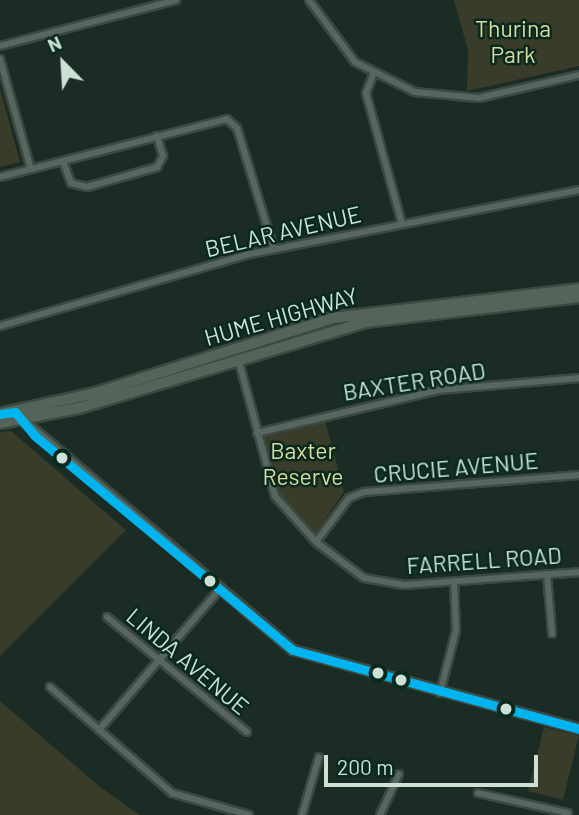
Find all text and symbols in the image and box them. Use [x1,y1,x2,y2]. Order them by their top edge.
park label: Thurina Park [475,14,551,68]
north arrow [28,28,98,98]
text: N [44,30,65,56]
street label: BELAR AVENUE [202,200,364,262]
street label: HUME HIGHWAY [201,281,361,351]
street label: BAXTER ROAD [341,356,487,406]
park label: Baxter Reserve [262,436,344,490]
street label: CRUCIE AVENUE [372,446,540,488]
unlabelled marker [55,451,69,465]
street label: FARRELL ROAD [406,541,562,579]
unlabelled marker [203,574,217,588]
street label: LINDA AVENUE [121,602,255,720]
unlabelled marker [371,666,385,680]
unlabelled marker [394,673,408,687]
unlabelled marker [499,702,513,716]
scale bar [327,742,540,786]
text: 200 m [337,754,394,779]

